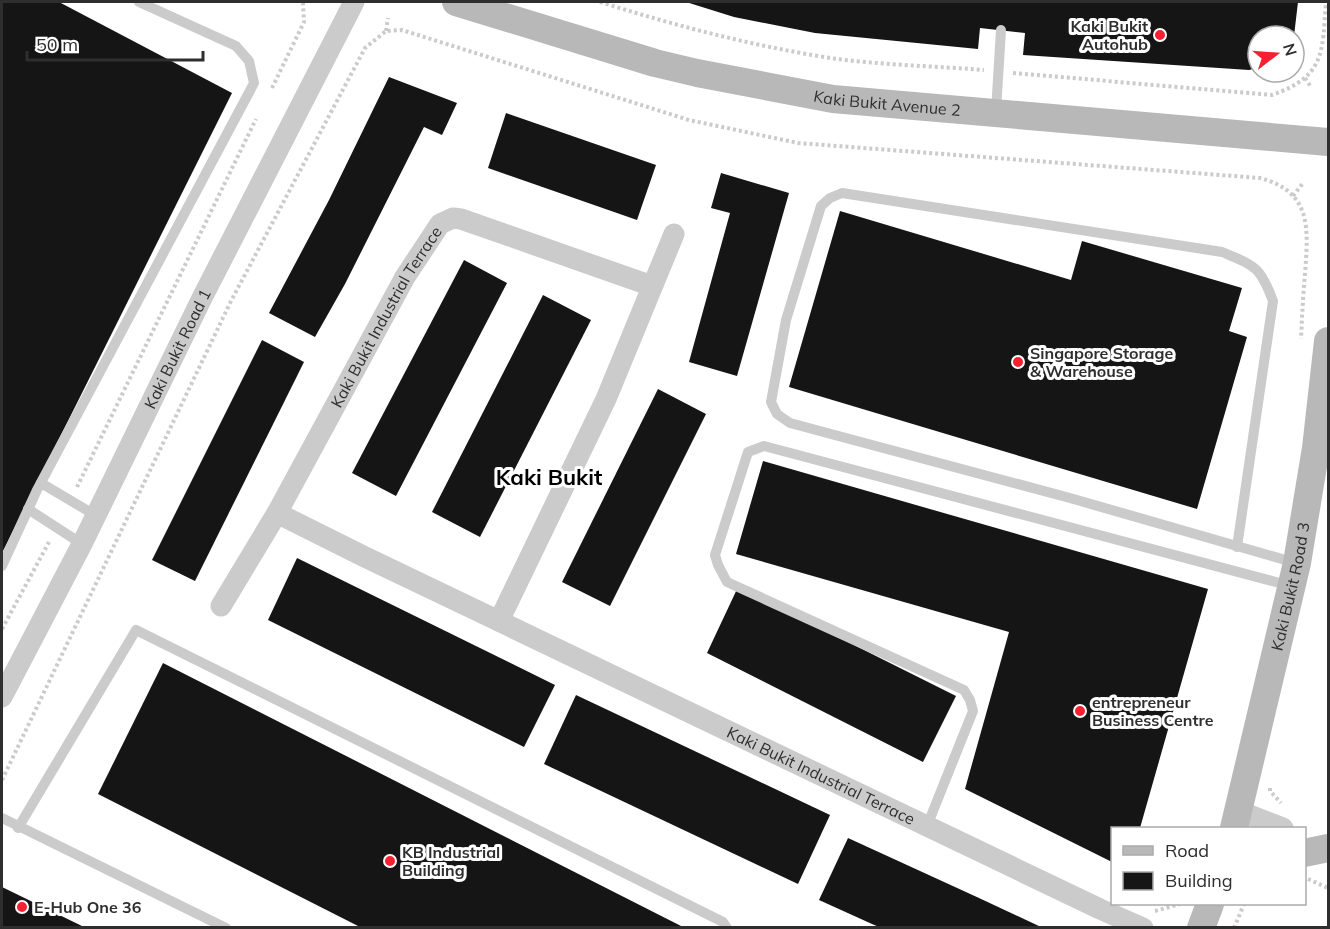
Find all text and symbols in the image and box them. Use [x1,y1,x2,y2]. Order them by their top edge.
place label: Kaki Bukit Autohub [1070,16,1148,54]
scale bar [27,24,202,62]
north arrow [1246,24,1306,84]
marker: Kaki Bukit Autohub [1153,28,1167,42]
text: 50 m [36,33,78,56]
text: N [1279,41,1302,58]
street label: Kaki Bukit Avenue 2 [812,86,961,120]
street label: Kaki Bukit Industrial Terrace [326,222,446,411]
street label: Kaki Bukit Road 1 [140,285,215,412]
place label: Singapore Storage & Warehouse [1030,343,1173,381]
marker: Singapore Storage & Warehouse [1011,355,1025,369]
district label: Kaki Bukit [496,463,602,491]
street label: Kaki Bukit Road 3 [1266,521,1314,653]
place label: entrepreneur Business Centre [1092,692,1214,730]
marker: entrepreneur Business Centre [1073,704,1087,718]
street label: Kaki Bukit Industrial Terrace [724,722,918,829]
legend [1111,827,1306,905]
text: Road [1165,839,1209,862]
place label: KB Industrial Building [402,842,500,880]
marker: KB Industrial Building [383,854,397,868]
text: Building [1165,869,1233,892]
place label: E-Hub One 36 [34,897,142,917]
marker: E-Hub One 36 [15,900,29,914]

